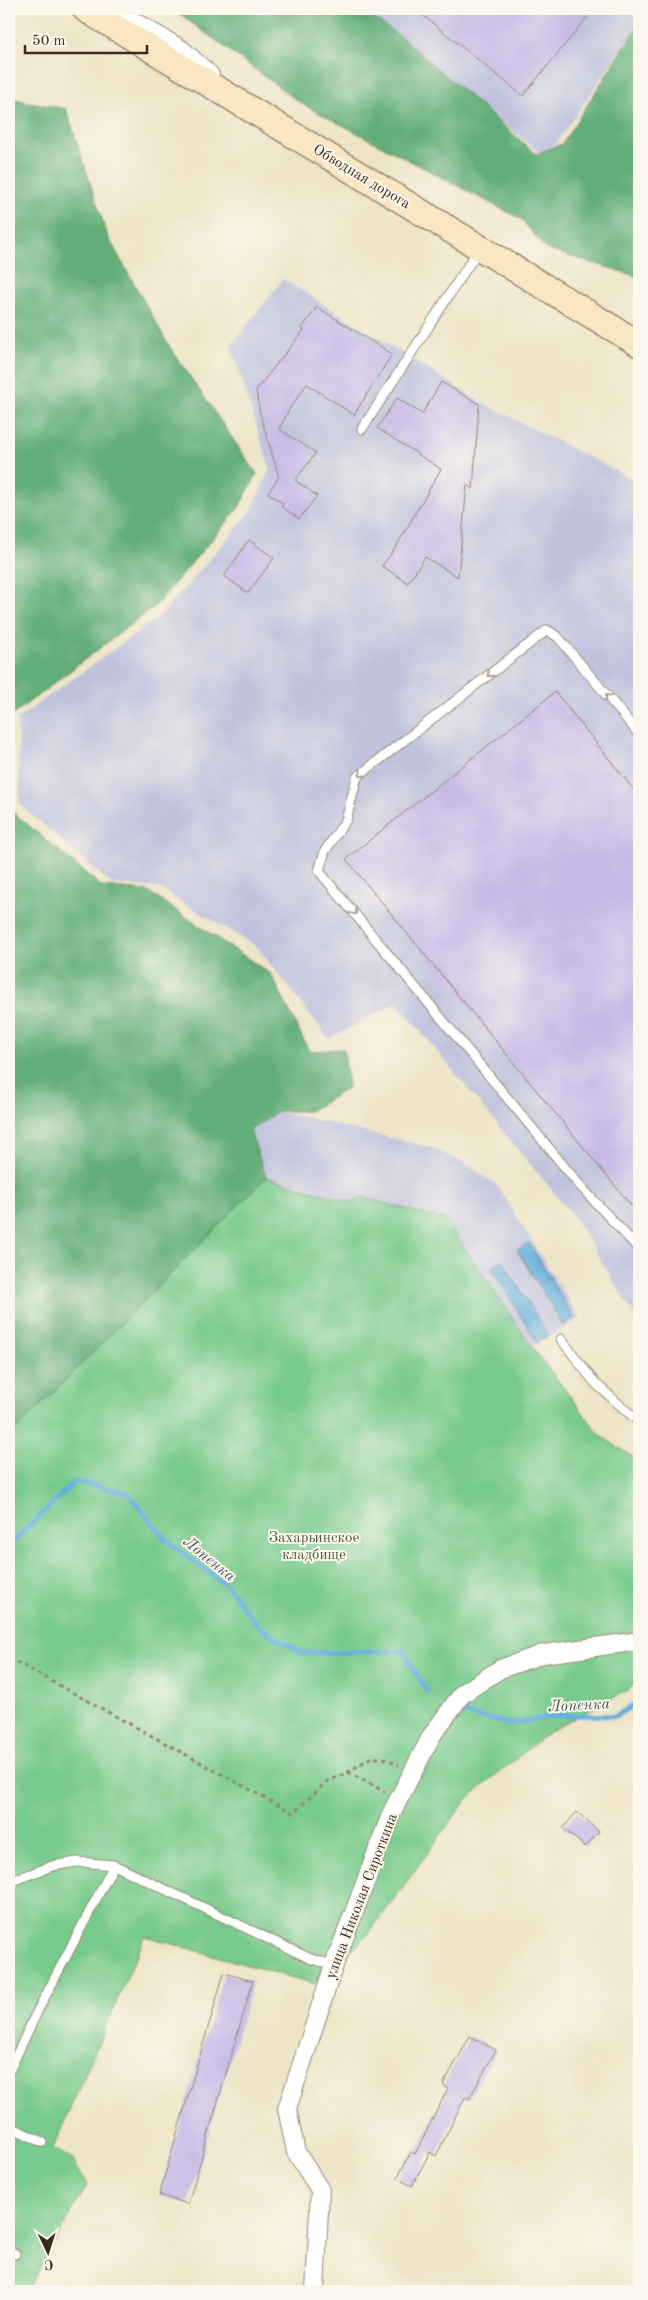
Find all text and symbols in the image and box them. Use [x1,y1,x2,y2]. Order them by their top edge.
scale bar [25,22,148,54]
text: 50 m [32,34,66,49]
street label: Обводная дорога [310,142,413,212]
one-way arrow [487,668,496,676]
one-way arrow [605,693,614,702]
one-way arrow [359,768,368,777]
one-way arrow [348,907,357,916]
park label: Захарьинское кладбище [269,1531,359,1563]
water label: Лопенка [180,1534,238,1586]
water label: Лопенка [548,1696,611,1716]
street label: улица Николая Сироткина [324,1811,401,1981]
north arrow [22,2228,72,2278]
text: С [44,2257,54,2271]

